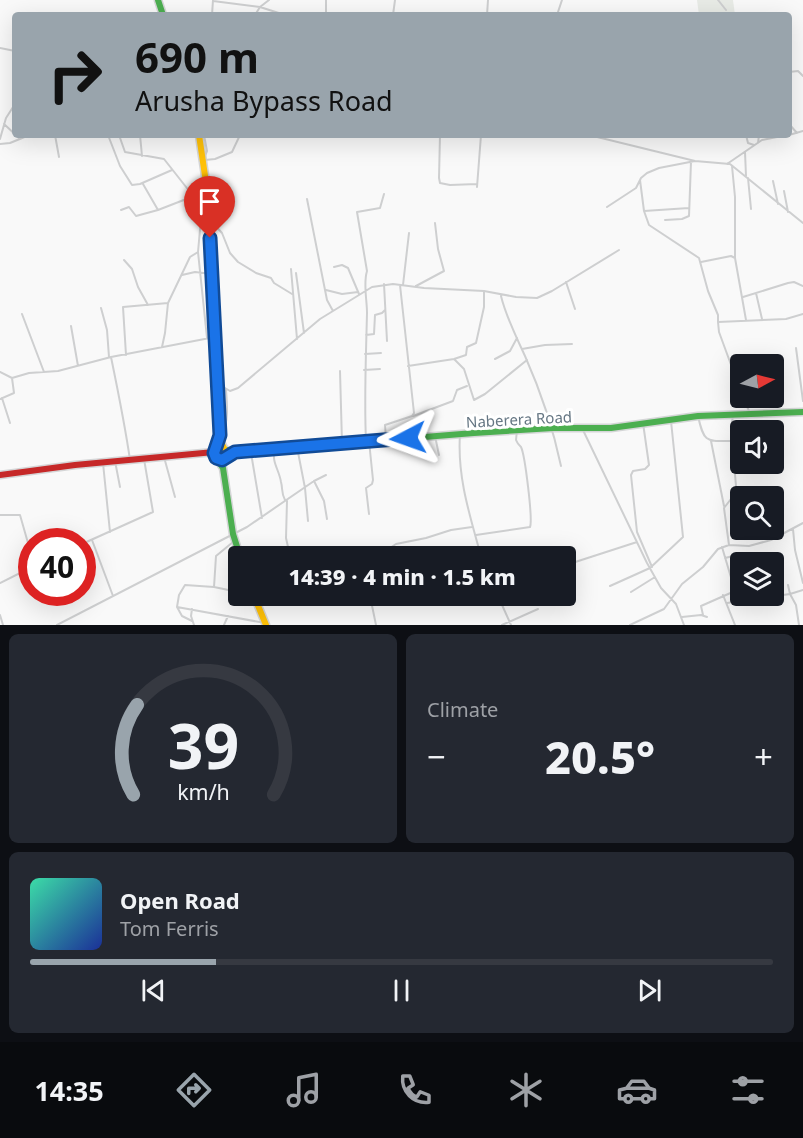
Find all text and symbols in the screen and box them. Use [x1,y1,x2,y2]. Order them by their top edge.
text: 690 m [135,28,259,85]
icon: right [36,36,114,114]
text: Arusha Bypass Road [135,82,393,119]
pin [184,176,235,238]
icon: arrive [193,185,226,218]
north arrow [730,354,784,408]
map controls [730,354,784,606]
position arrow [376,406,440,470]
street label: Naberera Road [465,406,573,432]
button: sound [730,420,784,474]
button: search [730,486,784,540]
speed limit sign: 40 [18,528,96,606]
button: layers [730,552,784,606]
text: 14:39 · 4 min · 1.5 km [288,561,516,591]
text: Climate [427,696,498,723]
text: 39 [167,702,239,787]
text: 20.5° [545,726,655,787]
text: − [427,734,446,779]
text: + [754,734,773,779]
text: km/h [177,778,229,807]
text: Open Road [120,885,240,915]
text: Tom Ferris [120,915,219,942]
icon: previous [137,974,170,1007]
icon: pause [385,974,418,1007]
icon: next [633,974,666,1007]
icon: directions [173,1069,215,1111]
icon: music [283,1069,325,1111]
icon: phone [394,1069,436,1111]
icon: climate [505,1069,547,1111]
icon: car [616,1069,658,1111]
icon: filters [727,1069,769,1111]
text: 14:35 [34,1072,104,1109]

